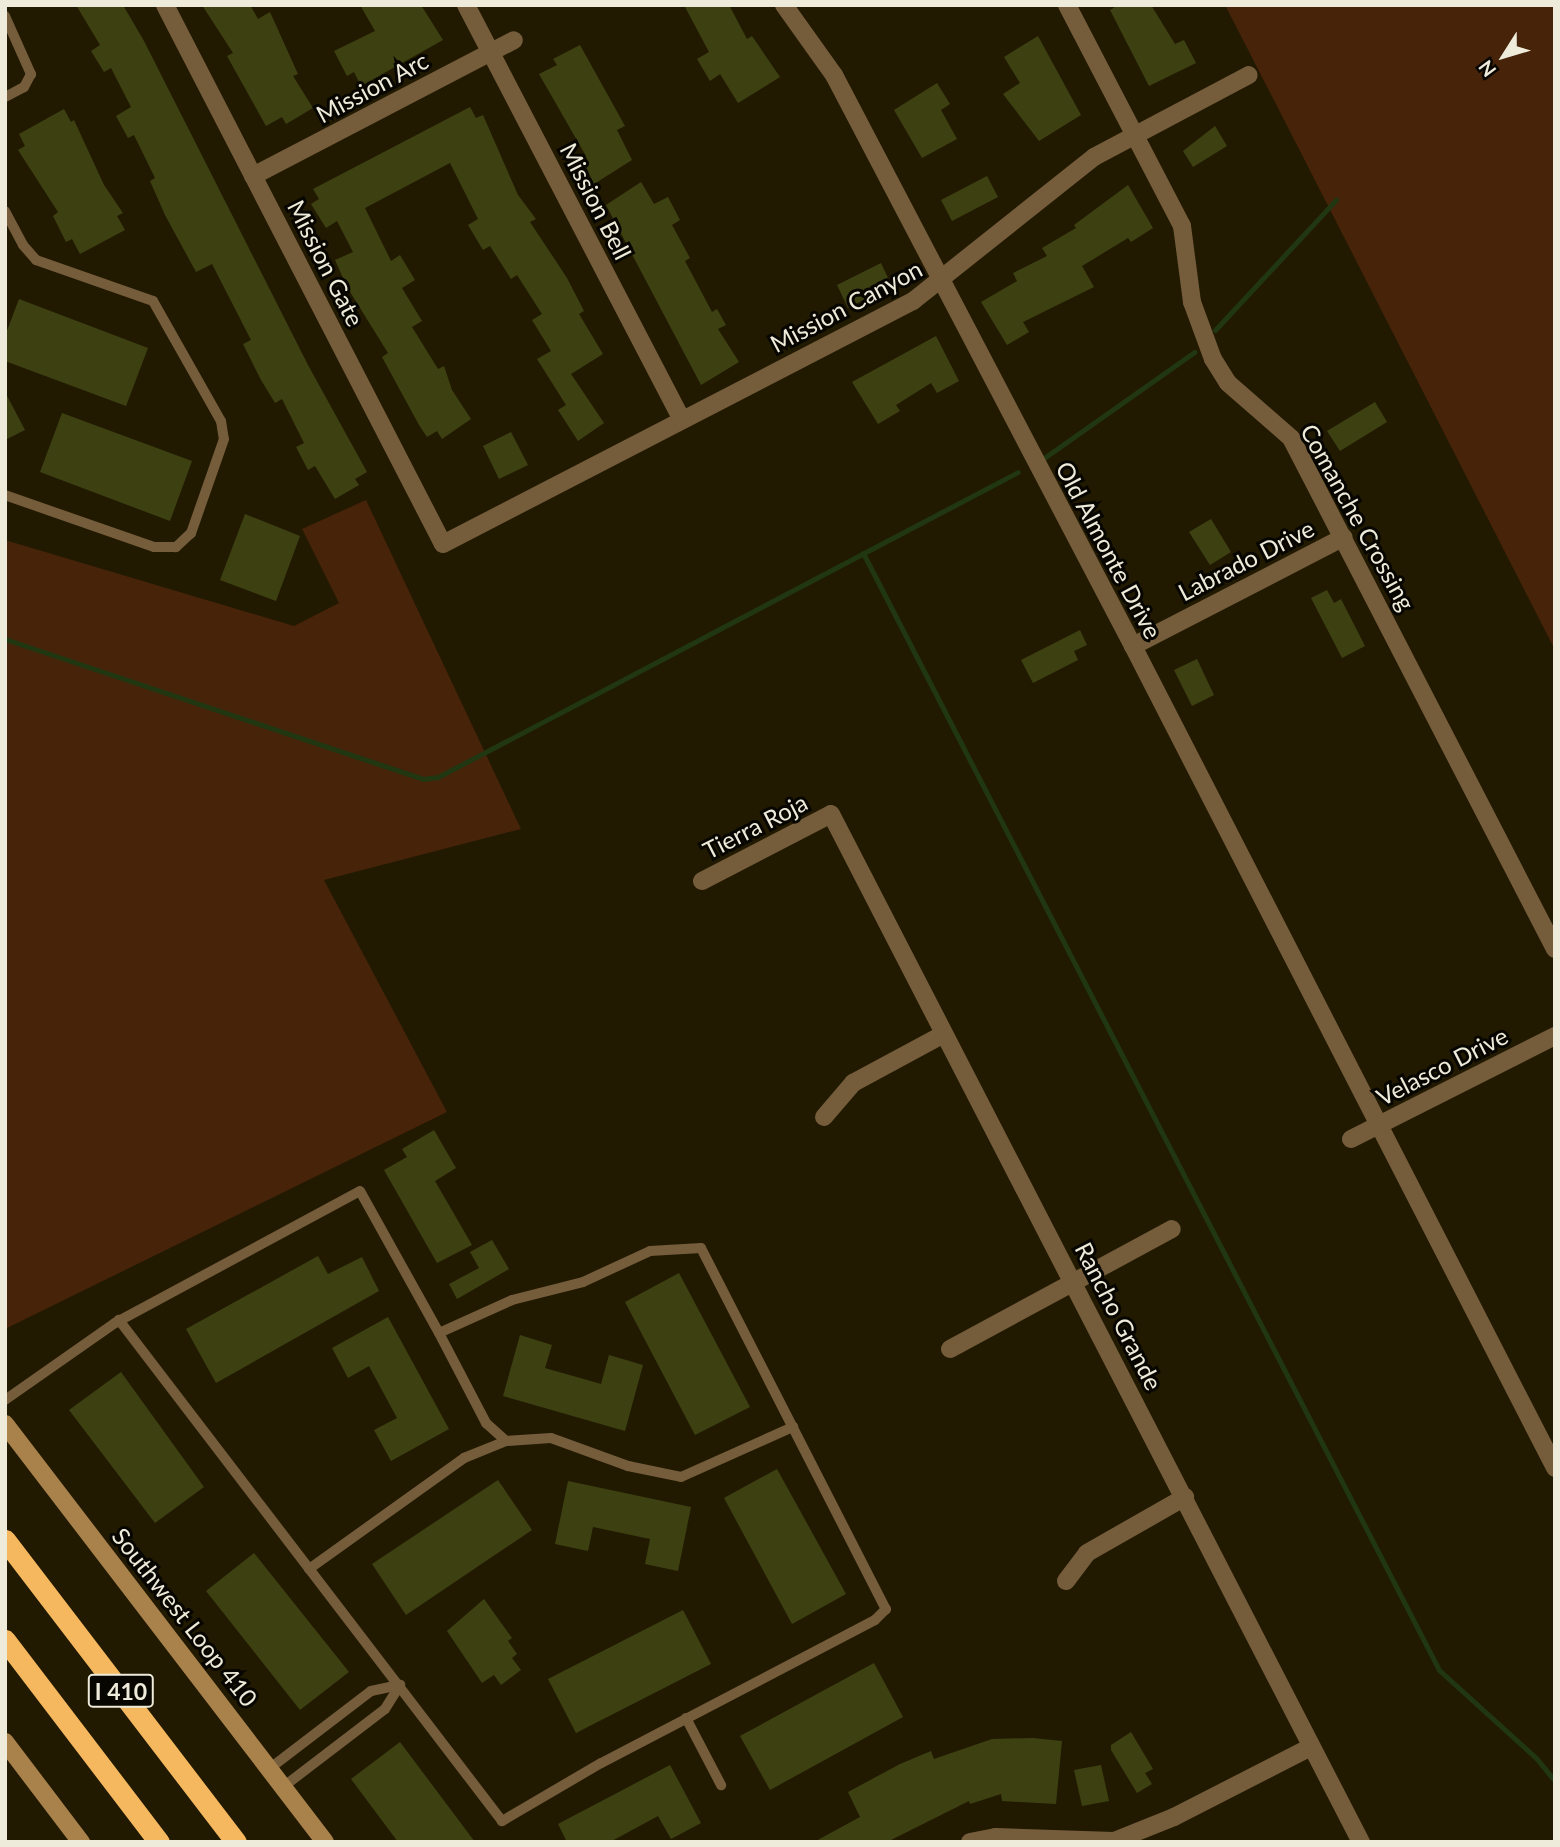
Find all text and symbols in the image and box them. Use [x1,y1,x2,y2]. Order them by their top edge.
north arrow [1469,21,1539,91]
street label: Mission Arc [311,45,433,129]
text: N [1473,56,1500,82]
street label: Mission Bell [554,138,638,264]
street label: Mission Gate [282,195,370,331]
street label: Mission Canyon [765,254,927,358]
street label: Comanche Crossing [1295,419,1421,615]
street label: Old Almonte Drive [1050,456,1168,644]
street label: Labrado Drive [1173,513,1319,607]
street label: Tierra Roja [698,787,812,865]
street label: Velasco Drive [1372,1021,1512,1111]
street label: Rancho Grande [1069,1237,1169,1395]
street label: Southwest Loop 410 [106,1522,264,1712]
road number: I 410 [88,1672,154,1710]

